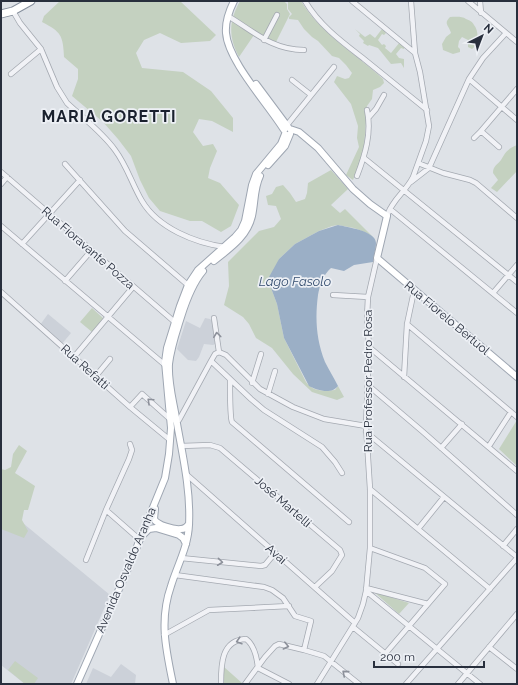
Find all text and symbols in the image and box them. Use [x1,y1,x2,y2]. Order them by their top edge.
north arrow [462,16,502,56]
text: N [481,21,496,37]
district label: MARIA GORETTI [41,107,177,126]
street label: Rua Fioravante Pozza [39,204,137,292]
water label: Lago Fasolo [259,274,331,289]
street label: Rua Fiorelo Bertuol [402,278,493,358]
street label: Rua Professor Pedro Rosa [361,310,375,452]
one-way arrow [212,332,221,338]
street label: Rua Refatti [58,342,112,392]
one-way arrow [147,398,155,405]
street label: José Martelli [252,474,314,530]
street label: Avenida Osvaldo Aranha [93,505,159,635]
street label: Avaí [263,541,290,567]
one-way arrow [217,557,223,566]
one-way arrow [236,636,243,645]
one-way arrow [283,641,289,649]
scale bar [374,643,484,669]
text: 200 m [380,650,415,664]
one-way arrow [342,670,349,677]

